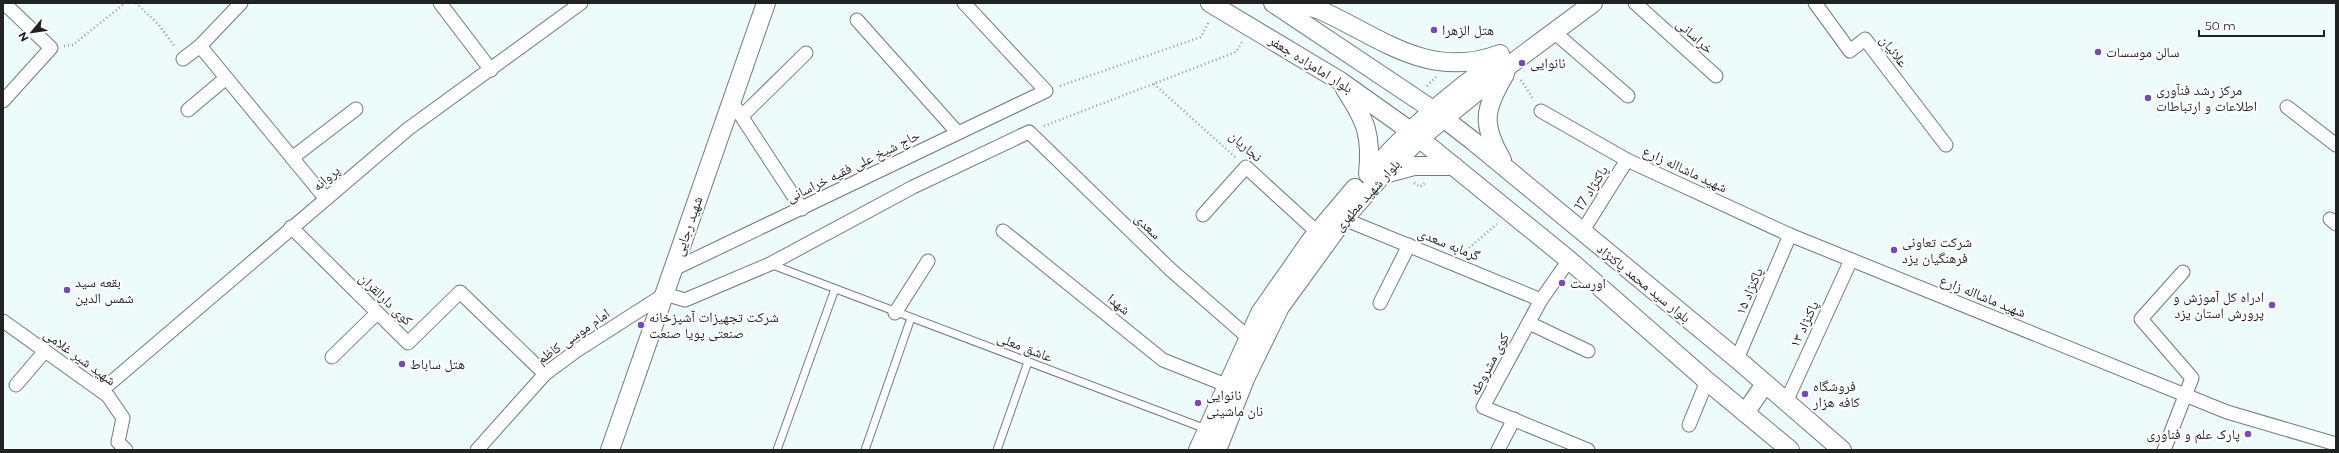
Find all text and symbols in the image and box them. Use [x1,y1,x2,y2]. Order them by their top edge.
north arrow [12,12,52,52]
scale bar [2199,12,2324,38]
street label: خراسانی [1673,15,1717,58]
text: 50 m [2205,18,2236,33]
place label: هتل الزهرا [1442,21,1494,39]
marker: هتل الزهرا [1429,25,1439,35]
text: N [15,30,32,44]
street label: بلوار امامزاده جعفر [1265,30,1357,97]
street label: علائیان [1876,31,1912,71]
place label: سالن موسسات [2106,43,2179,61]
marker: سالن موسسات [2093,47,2103,57]
place label: نانوایی [1530,54,1566,72]
marker: نانوایی [1517,58,1527,68]
place label: مرکز رشد فنآوری اطلاعات و ارتباطات [2156,81,2257,115]
marker: مرکز رشد فنآوری اطلاعات و ارتباطات [2143,93,2153,103]
street label: حاج شیخ علی فقیه خراسانی [783,126,923,207]
street label: نجاریان [1226,126,1267,166]
street label: شهید ماشااله زارع [1639,142,1730,197]
street label: بلوار شهید مطهری [1330,155,1404,235]
street label: پروانه [309,161,344,195]
street label: پاکنژاد 17 [1570,162,1612,214]
street label: شهید رجایی [669,194,707,258]
street label: سعدی [1131,209,1165,243]
street label: گرمابه سعدی [1415,223,1483,265]
place label: شرکت تعاونی فرهنگیان یزد [1902,233,1972,267]
street label: بلوار سید محمد پاکنژاد [1593,240,1695,327]
marker: شرکت تعاونی فرهنگیان یزد [1889,245,1899,255]
street label: پاکنژاد ۱۵ [1731,265,1767,317]
street label: کوی دارالقران [355,269,417,329]
street label: شهید ماشااله زارع [1937,271,2029,322]
place label: بقعه سید شمس الدین [75,273,134,307]
place label: اورست [1570,274,1606,292]
marker: اورست [1557,278,1567,288]
marker: بقعه سید شمس الدین [62,285,72,295]
place label: ادراه کل آموزش و پرورش استان یزد [2173,288,2264,322]
street label: شهدا [1104,289,1134,319]
street label: پاکنژاد ۱۳ [1785,298,1823,350]
marker: ادراه کل آموزش و پرورش استان یزد [2267,300,2277,310]
street label: امام موسی کاظم [533,304,614,369]
place label: شرکت تجهیزات آشپزخانه صنعتی پویا صنعت [649,308,779,342]
marker: شرکت تجهیزات آشپزخانه صنعتی پویا صنعت [636,320,646,330]
street label: شهید شیر غلامی [40,325,120,389]
street label: عاشق معلی [994,328,1055,367]
street label: کوی مشروطه [1465,330,1513,398]
place label: هتل ساباط [410,355,465,373]
marker: هتل ساباط [397,359,407,369]
place label: فروشگاه کافه هزار [1812,377,1860,411]
place label: نانوایی نان ماشینی [1206,386,1263,420]
marker: فروشگاه کافه هزار [1800,389,1810,399]
marker: نانوایی نان ماشینی [1193,398,1203,408]
place label: پارک علم و فناوری [2147,425,2240,444]
marker: پارک علم و فناوری [2243,429,2253,439]

